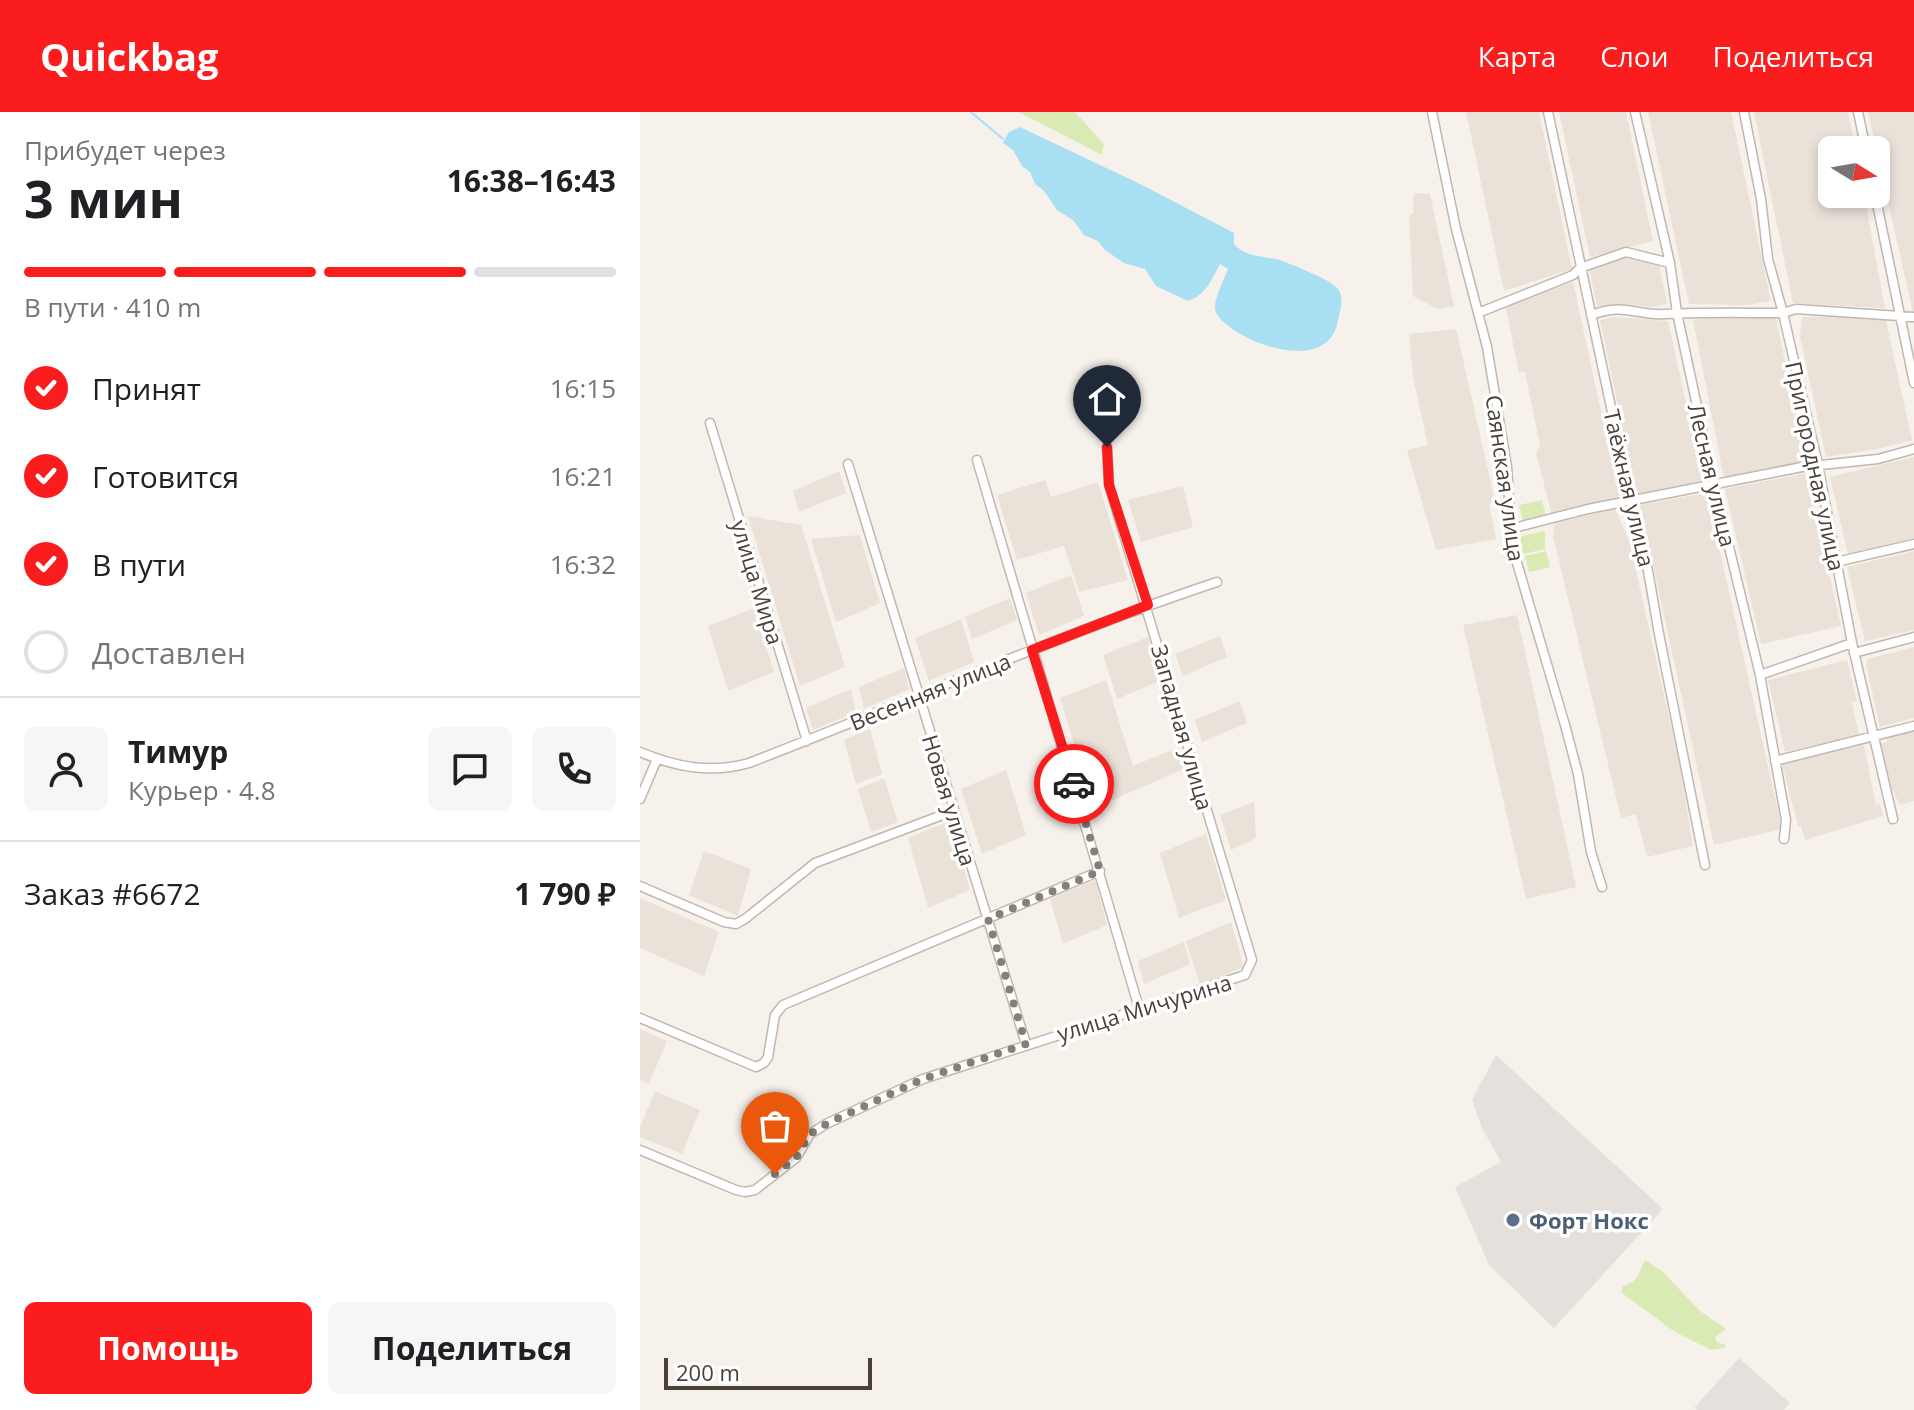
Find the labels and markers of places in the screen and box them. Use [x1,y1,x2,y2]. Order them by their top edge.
pin [1073,365,1141,447]
pin [741,1092,809,1174]
place label: Форт Нокс [1529,1205,1649,1235]
marker: Форт Нокс [1504,1211,1522,1229]

